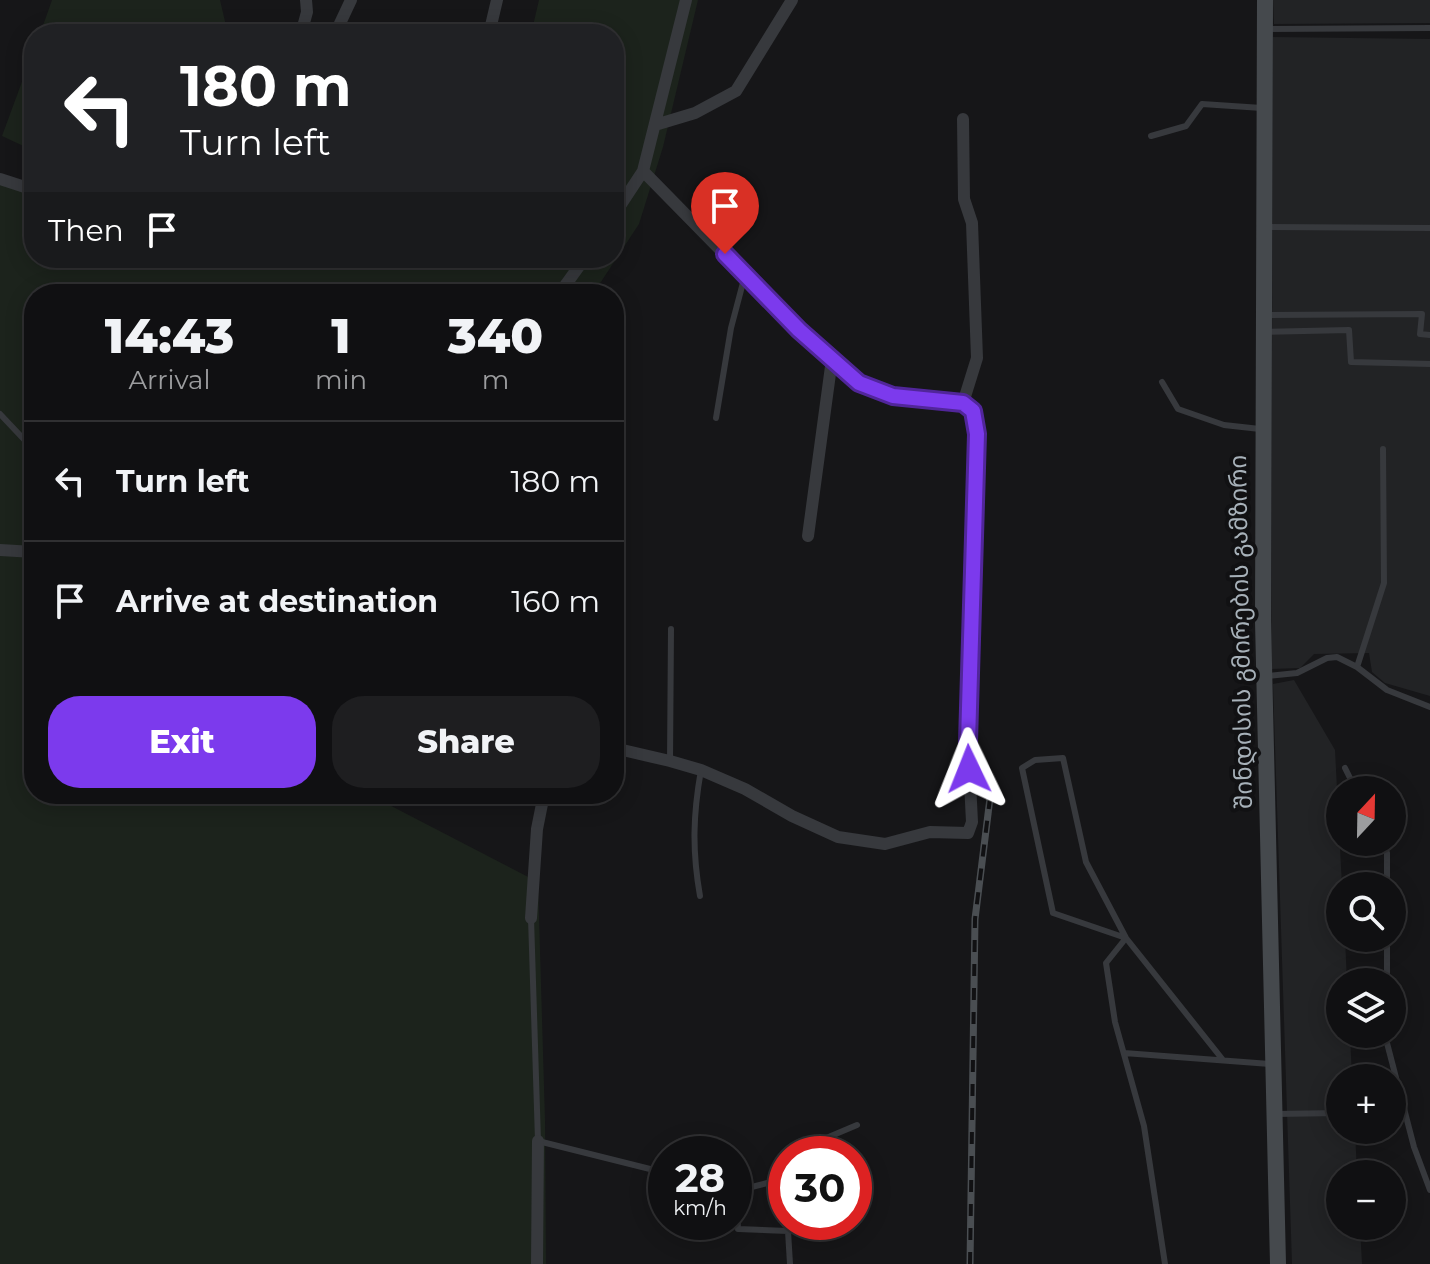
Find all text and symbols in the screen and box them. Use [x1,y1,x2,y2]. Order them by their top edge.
text: 180 m [180,52,352,120]
icon: left [48,56,152,160]
text: Turn left [180,120,331,164]
pin [691,172,759,254]
icon: arrive [703,184,747,228]
icon: arrive [140,208,184,252]
text: Then [48,212,124,249]
text: 14:43 [105,307,234,365]
text: 1 [331,307,351,365]
text: 340 [448,307,543,365]
text: Arrival [128,364,210,396]
text: min [315,364,367,396]
text: m [482,364,509,396]
street label: შინდისის გმირების გამზირი [1223,455,1258,809]
icon: left [48,459,92,503]
text: Turn left [116,463,249,500]
text: 180 m [510,463,600,500]
icon: arrive [48,579,92,623]
text: Arrive at destination [116,583,438,620]
text: 160 m [511,583,600,620]
button: Exit [48,696,316,788]
button: Share [332,696,600,788]
position arrow [927,727,1011,811]
north arrow [1326,776,1406,856]
map controls [1326,776,1406,1240]
button: search [1326,872,1406,952]
button: layers [1326,968,1406,1048]
button: + [1326,1064,1406,1144]
speed limit sign: 30 [768,1136,872,1240]
text: 28 [675,1153,725,1202]
button: − [1326,1160,1406,1240]
text: km/h [673,1196,727,1220]

